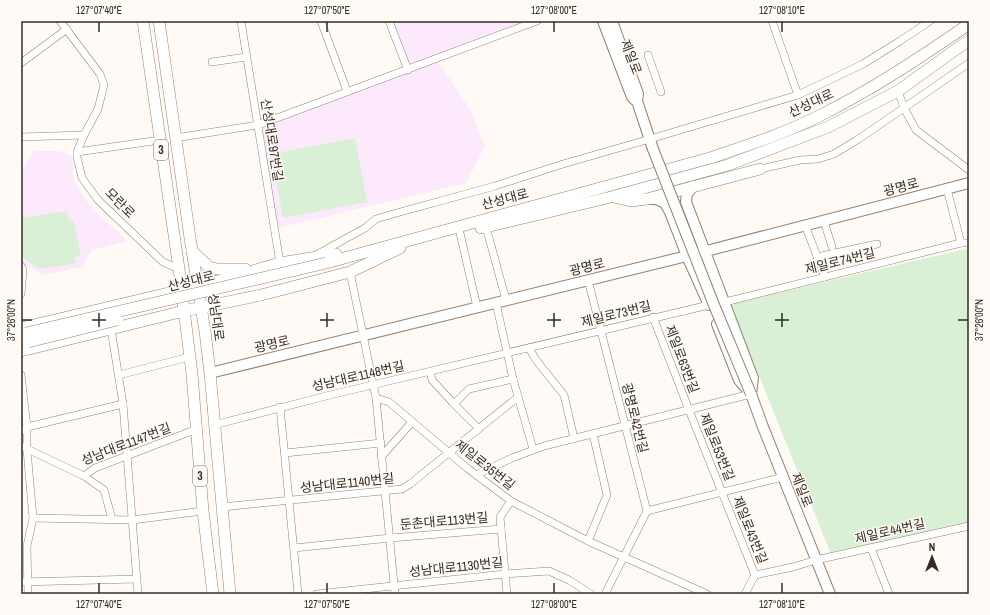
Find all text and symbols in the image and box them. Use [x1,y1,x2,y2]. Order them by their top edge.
text: 127°07'40"E [76,4,122,17]
text: 127°07'50"E [304,4,350,17]
text: 127°08'00"E [531,4,577,17]
text: 127°08'10"E [759,4,805,17]
street label: 제일로 [617,37,645,77]
street label: 산성대로 [786,85,836,121]
street label: 산성대로97번길 [257,97,287,183]
road number: 3 [154,140,168,160]
street label: 광명로 [881,174,921,200]
street label: 모란로 [101,184,139,222]
street label: 산성대로 [480,185,530,213]
street label: 제일로74번길 [803,244,877,278]
street label: 광명로 [568,254,606,280]
street label: 산성대로 [166,267,216,295]
street label: 성남대로 [204,292,228,342]
street label: 제일로73번길 [579,297,653,331]
text: 37°26'00"N [5,299,18,341]
text: 37°26'00"N [973,299,986,341]
street label: 제일로63번길 [661,323,703,395]
street label: 광명로 [253,332,291,356]
street label: 성남대로1148번길 [310,357,406,395]
street label: 광명로42번길 [618,381,652,455]
street label: 제일로53번길 [696,411,738,483]
street label: 성남대로1147번길 [79,419,173,469]
street label: 제일로35번길 [452,436,518,494]
road number: 3 [193,466,207,486]
street label: 성남대로1140번길 [299,470,395,496]
street label: 제일로 [787,470,817,510]
street label: 제일로43번길 [729,494,771,566]
street label: 둔촌대로113번길 [399,509,489,533]
street label: 제일로44번길 [853,515,927,547]
north arrow [912,537,952,577]
text: N [929,540,935,554]
street label: 성남대로1130번길 [408,554,504,580]
text: 127°07'40"E [76,598,122,611]
text: 127°07'50"E [304,598,350,611]
text: 127°08'00"E [531,598,577,611]
text: 127°08'10"E [759,598,805,611]

